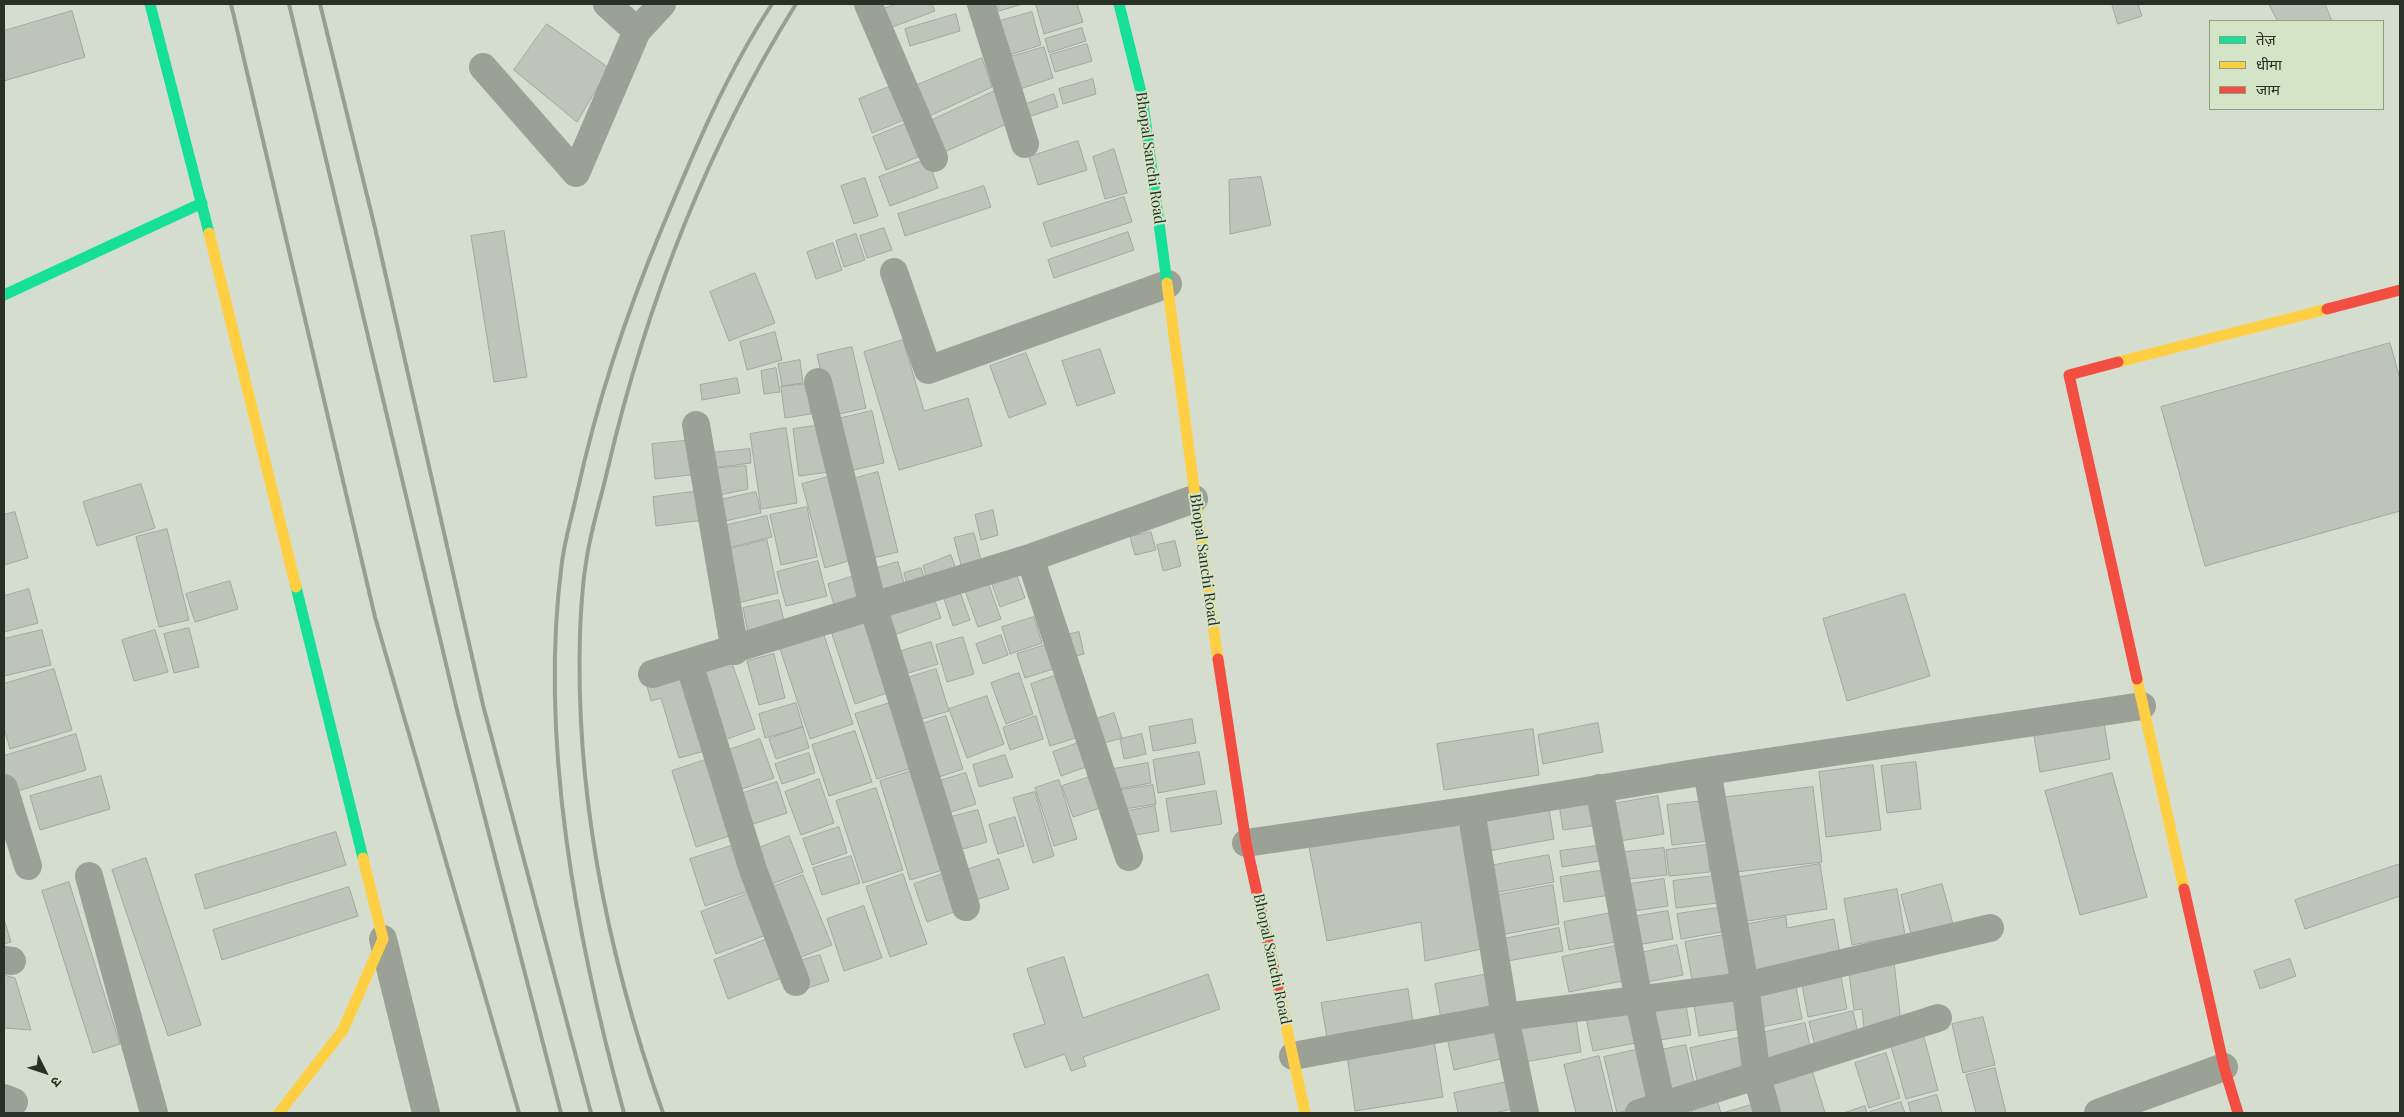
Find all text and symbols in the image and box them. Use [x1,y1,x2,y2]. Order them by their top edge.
legend [2209,20,2384,110]
text: तेज़ [2256,29,2276,49]
text: धीमा [2256,54,2282,74]
text: जाम [2256,79,2280,99]
street label: Bhopal Sanchi Road [1132,91,1168,225]
street label: Bhopal Sanchi Road [1186,493,1222,627]
street label: Bhopal Sanchi Road [1249,892,1295,1026]
north arrow [20,1047,70,1097]
text: उ [47,1073,67,1091]

